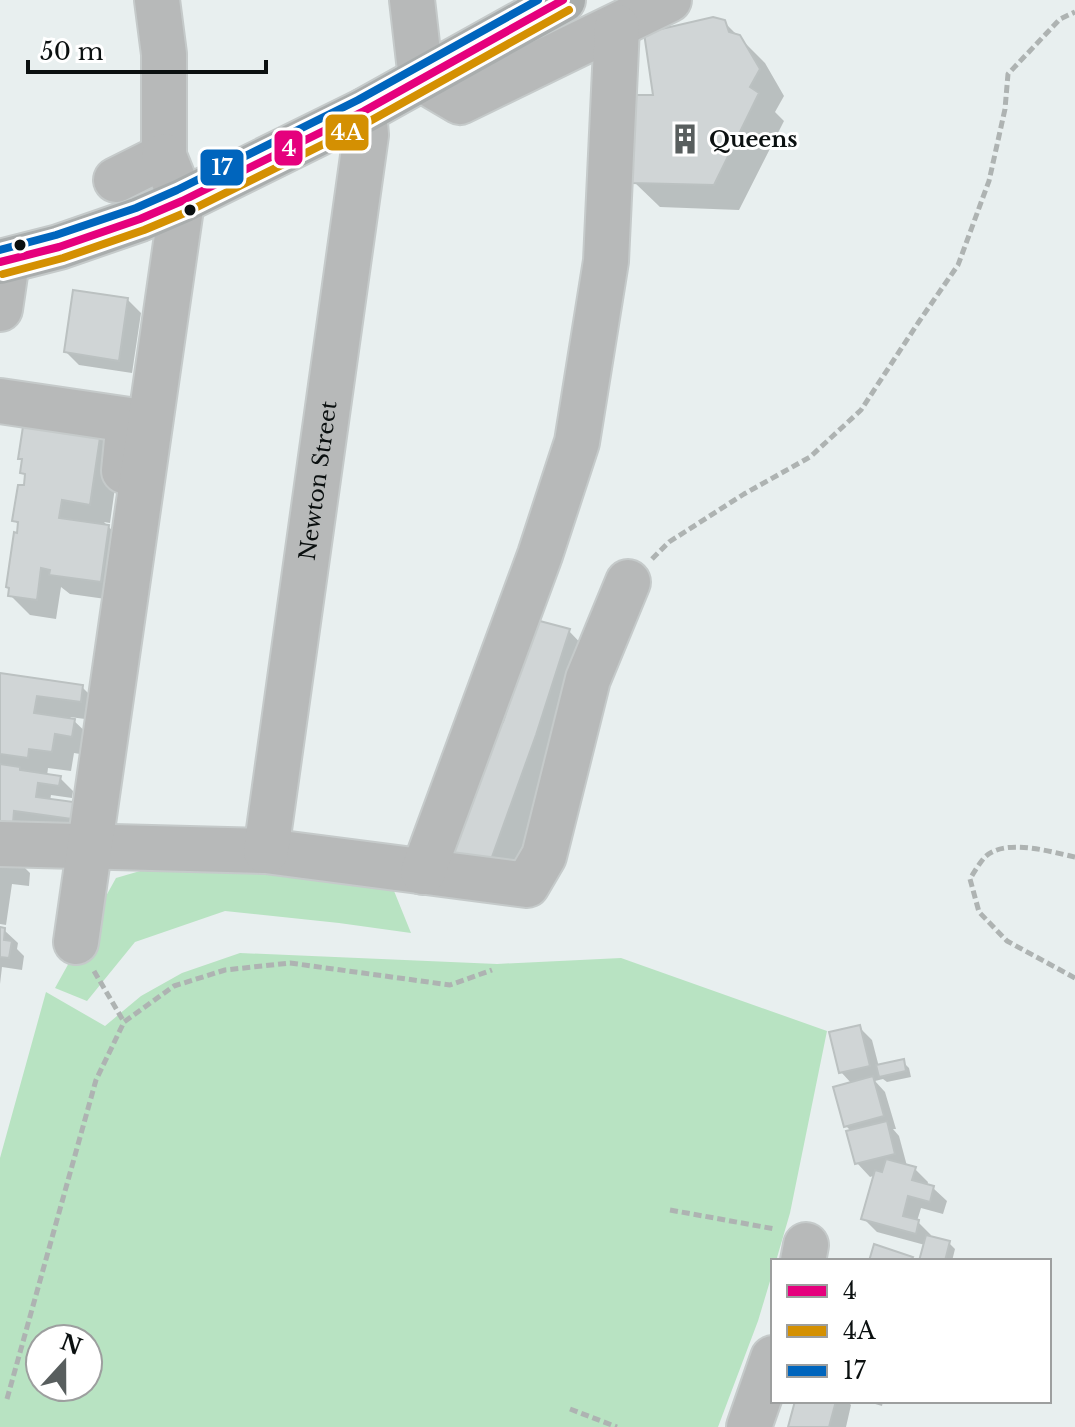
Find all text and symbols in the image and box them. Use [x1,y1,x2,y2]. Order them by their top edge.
scale bar [28,24,266,74]
text: 50 m [40,37,104,66]
line badge: 4A [324,113,370,152]
text: 4A [331,119,364,146]
building icon: Queens [668,122,702,156]
place label: Queens [709,126,797,153]
line badge: 4 [273,129,304,167]
text: 4 [282,135,296,162]
line badge: 17 [199,148,245,187]
text: 17 [212,154,233,181]
unlabelled marker [182,202,198,218]
unlabelled marker [12,237,28,253]
street label: Newton Street [293,398,342,562]
legend [771,1259,1051,1403]
text: 4 [843,1276,857,1305]
text: 4A [843,1316,876,1345]
north arrow [24,1323,104,1403]
text: N [56,1328,86,1361]
text: 17 [843,1356,867,1385]

